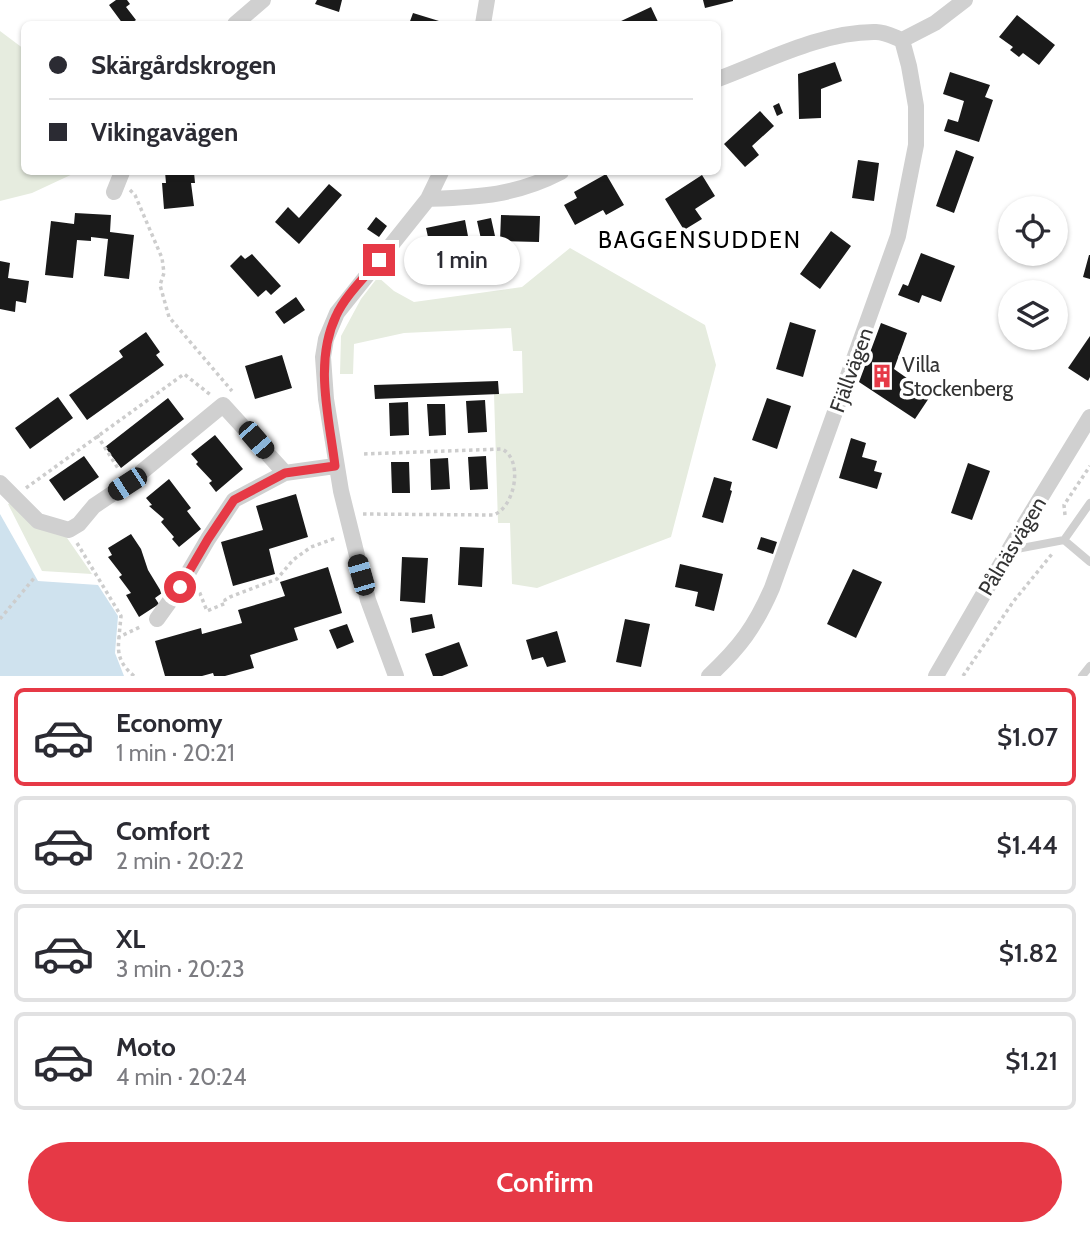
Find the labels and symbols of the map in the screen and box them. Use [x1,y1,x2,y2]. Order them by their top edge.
district label: BAGGENSUDDEN [598,226,802,254]
callout: 1 min [404,236,519,284]
route end [363,244,395,276]
street label: Fjällvägen [824,324,879,416]
place label: Villa Stockenberg [902,352,1013,401]
building icon: Villa Stockenberg [868,362,896,390]
car [235,417,278,463]
car [104,464,151,504]
street label: Pålnäsvägen [973,492,1051,600]
car [346,552,377,598]
route start [164,571,196,603]

